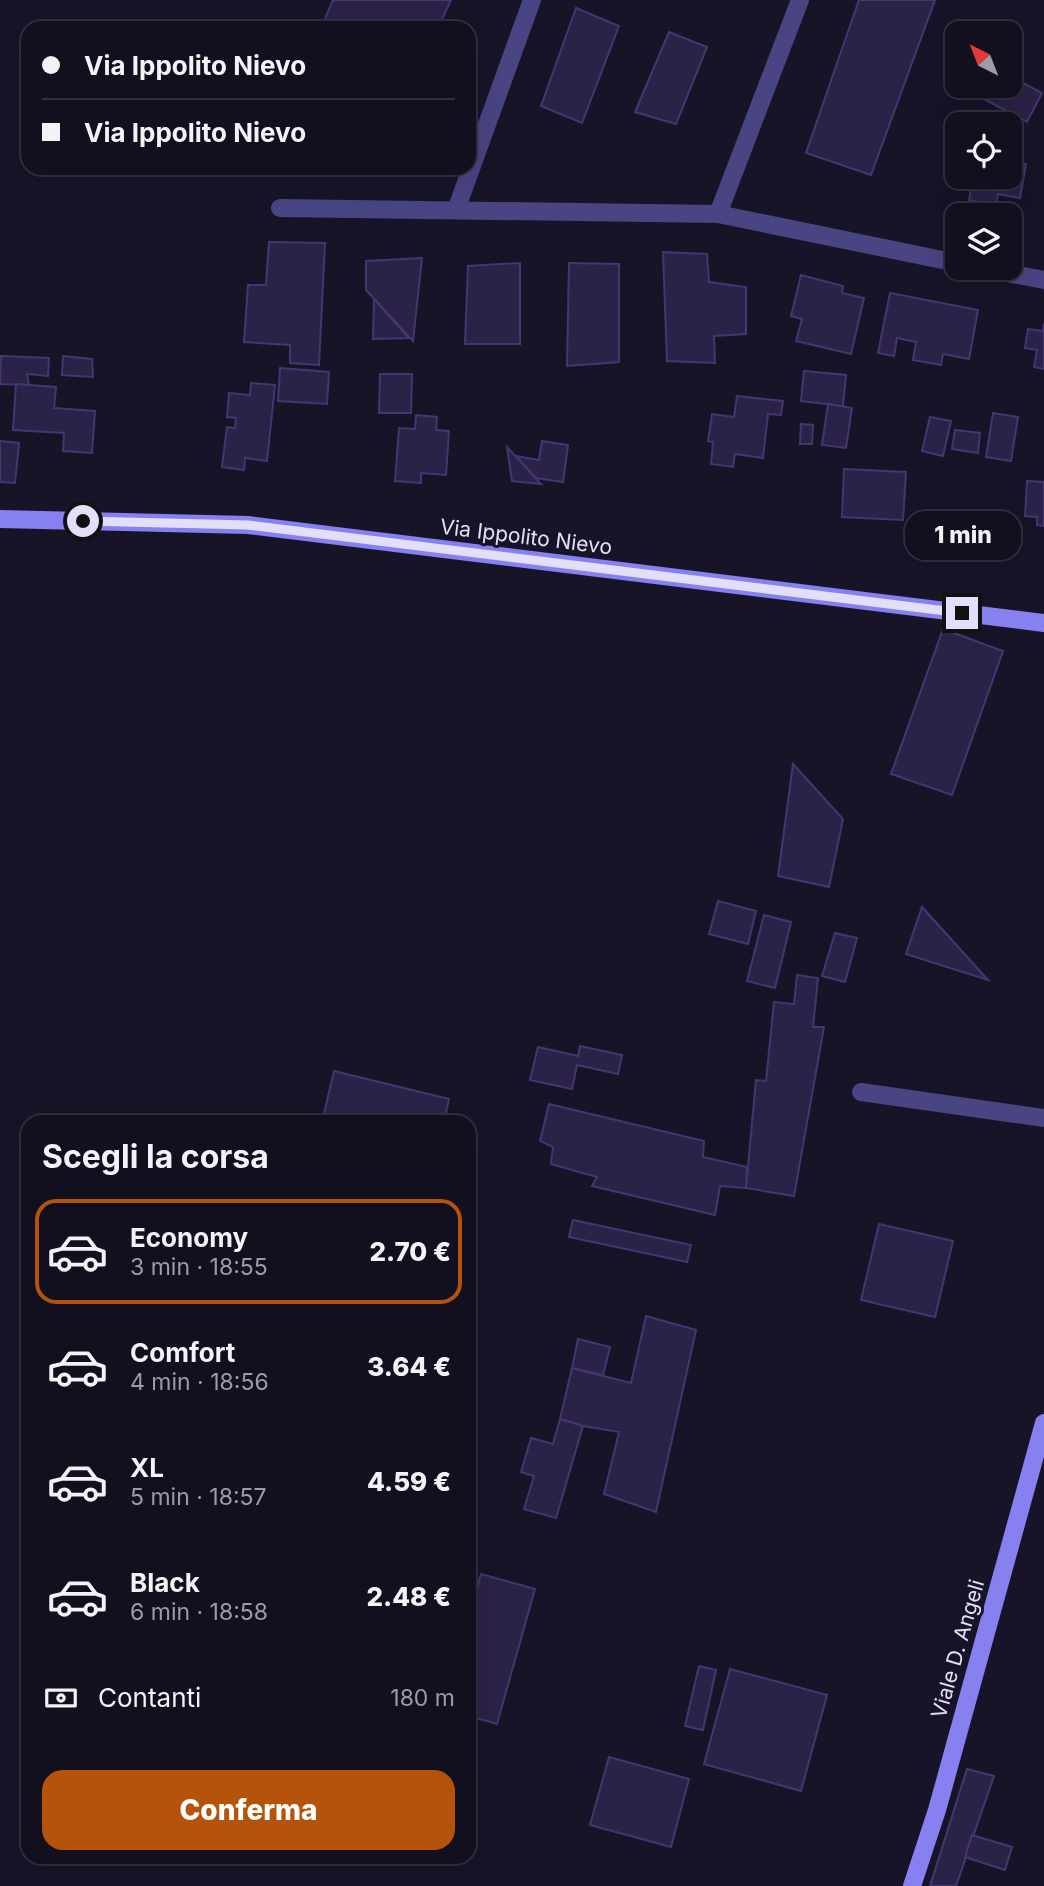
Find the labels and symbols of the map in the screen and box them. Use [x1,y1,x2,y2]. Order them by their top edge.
north arrow [945,21,1022,98]
route start [67,505,99,537]
callout: 1 min [904,512,1020,560]
street label: Via Ippolito Nievo [439,514,614,559]
route end [946,597,978,629]
street label: Viale D. Angeli [926,1577,989,1721]

